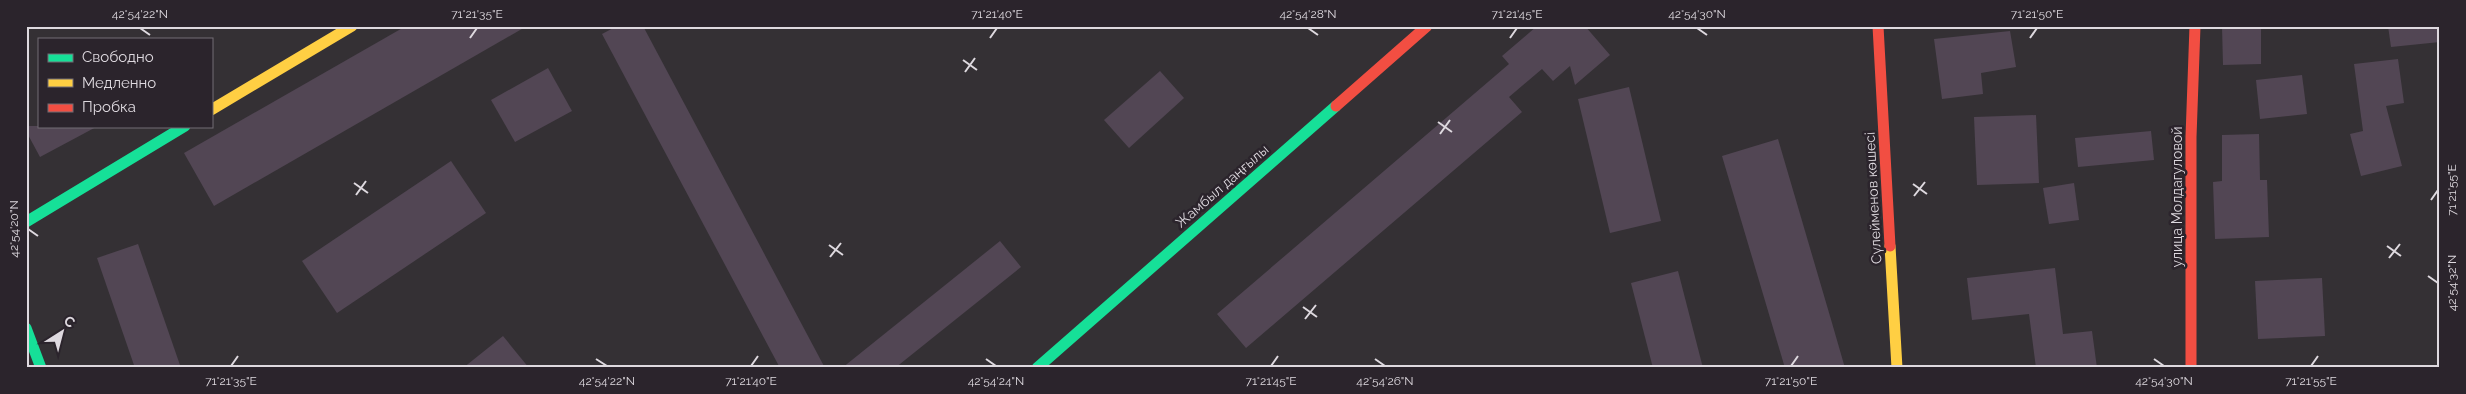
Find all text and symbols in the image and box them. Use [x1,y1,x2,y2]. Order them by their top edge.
text: 42°54'22"N [112,7,168,21]
text: 71°21'35"E [451,7,503,21]
text: 71°21'40"E [971,7,1023,21]
text: 42°54'28"N [1279,7,1337,21]
text: 71°21'45"E [1492,7,1542,21]
text: 42°54'30"N [1668,7,1726,21]
text: 71°21'50"E [2011,7,2063,21]
legend [38,38,212,128]
text: Свободно [82,48,154,66]
text: Медленно [82,74,156,92]
text: Пробка [82,98,136,116]
street label: улица Молдагуловой [2169,126,2185,268]
street label: Сүлейменов көшесі [1862,132,1884,264]
street label: Жамбыл даңғылы [1172,141,1272,231]
text: 71°21'55"E [2445,164,2459,216]
text: 42°54'20"N [7,200,21,258]
text: 42°54'32"N [2445,255,2459,311]
north arrow [38,306,88,356]
text: С [61,312,79,331]
text: 71°21'35"E [205,374,257,388]
text: 42°54'22"N [579,374,635,388]
text: 71°21'40"E [725,374,777,388]
text: 42°54'24"N [968,374,1024,388]
text: 71°21'45"E [1246,374,1296,388]
text: 42°54'26"N [1356,374,1414,388]
text: 71°21'50"E [1765,374,1817,388]
text: 42°54'30"N [2135,374,2193,388]
text: 71°21'55"E [2285,374,2337,388]

